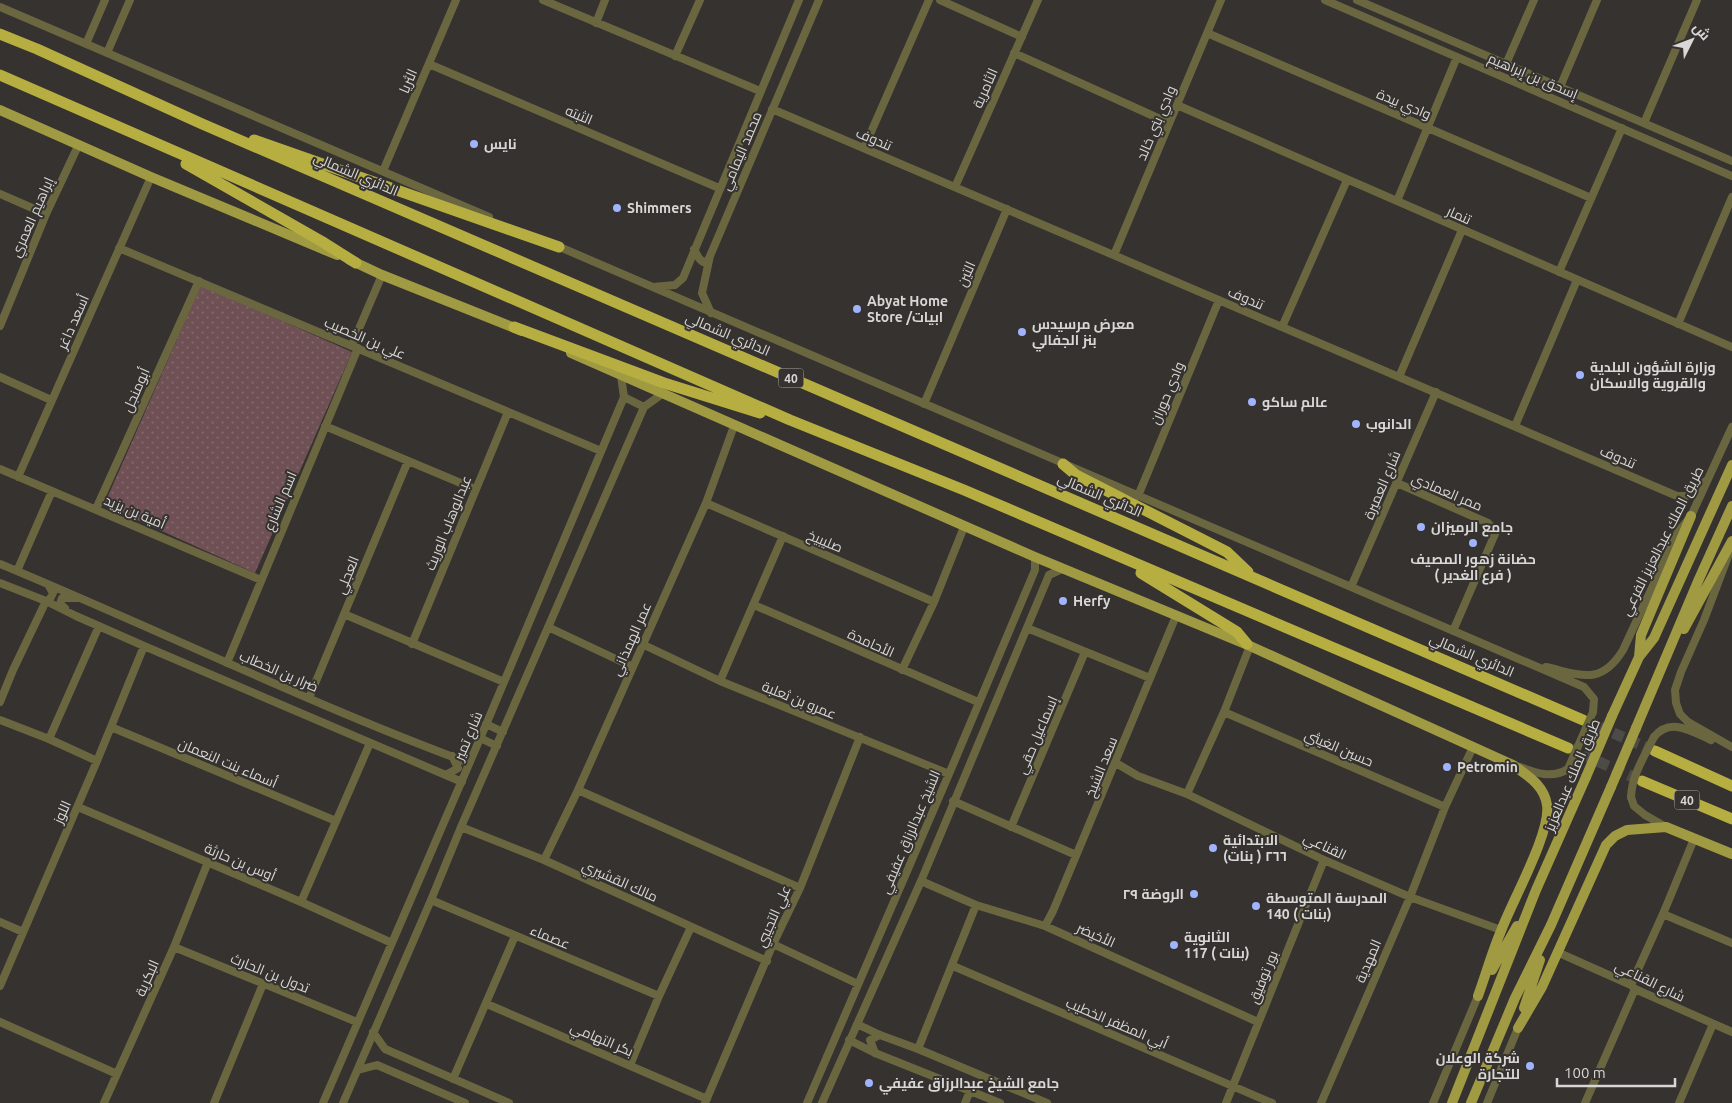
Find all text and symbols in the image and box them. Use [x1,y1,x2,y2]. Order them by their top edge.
north arrow [1667,15,1717,65]
text: ش [1689,19,1714,44]
street label: إسحق بن إبراهيم [1485,50,1581,104]
street label: الثريا [396,66,420,96]
street label: الثامرية [969,66,1001,110]
street label: وادي بني خالد [1133,83,1183,164]
street label: وادي بيدة [1373,85,1434,126]
street label: الثبته [563,102,595,128]
street label: محمد اليمامي [717,109,769,194]
street label: تندوف [854,124,895,154]
place label: نايس [484,136,517,153]
marker: نايس [468,138,480,150]
street label: الدائري الشمالي [310,149,401,203]
street label: إبراهيم العمري [7,174,61,261]
place label: Shimmers [627,200,692,216]
marker: Shimmers [611,202,623,214]
street label: تنمار [1443,202,1474,228]
street label: التين [954,259,978,289]
street label: تندوف [1226,283,1267,313]
street label: أسعد داغر [53,292,92,353]
place label: Abyat Home Store /ابيات [867,293,948,325]
marker: Abyat Home Store /ابيات [851,303,863,315]
street label: الدائري الشمالي [682,309,773,363]
street label: علي بن الخصيب [320,314,408,366]
place label: معرض مرسيدس بنز الجفالي [1032,316,1135,352]
marker: معرض مرسيدس بنز الجفالي [1016,326,1028,338]
street label: وادي حوران [1147,359,1191,428]
place label: وزارة الشؤون البلدية والقروية والاسكان [1590,359,1716,392]
street label: أبومنجل [118,365,153,415]
road number: 40 [778,368,804,388]
marker: وزارة الشؤون البلدية والقروية والاسكان [1574,369,1586,381]
place label: عالم ساكو [1262,394,1328,412]
marker: عالم ساكو [1246,396,1258,408]
place label: الدانوب [1366,416,1412,433]
marker: الدانوب [1350,418,1362,430]
street label: تندوف [1598,442,1639,472]
street label: شارع العميرة [1360,448,1405,522]
street label: طريق الملك عبدالعزيز الفرعي [1617,464,1710,620]
street label: اسم الشارع [260,469,302,534]
street label: الدائري الشمالي [1054,470,1145,524]
street label: ممر العمادي [1408,470,1485,518]
street label: عبدالوهاب الوريث [422,473,474,573]
street label: أمية بن يزيد [102,491,169,532]
place label: جامع الرميزان [1431,519,1513,537]
marker: جامع الرميزان [1415,521,1427,533]
street label: صليبيخ [804,526,845,556]
marker: حضانة زهور المصيف ( فرع الغدير ) [1467,537,1479,549]
place label: حضانة زهور المصيف ( فرع الغدير ) [1410,551,1536,585]
street label: العجلي [332,554,366,598]
place label: Herfy [1073,593,1111,609]
marker: Herfy [1057,595,1069,607]
street label: عمر الهمذاني [608,600,658,680]
street label: الأحامدة [845,626,897,660]
street label: الدائري الشمالي [1426,630,1517,684]
street label: ضرار بن الخطاب [237,647,321,695]
street label: عمرو بن ثعلبة [760,678,838,722]
street label: إسماعيل حقي [1013,693,1064,778]
street label: شارع تمير [450,709,486,764]
street label: طريق الملك عبدالعزيز [1541,716,1604,835]
street label: حسين الغيثي [1301,726,1376,773]
street label: أسماء بنت النعمان [176,734,280,791]
street label: سعد الشيخ [1082,734,1121,800]
place label: Petromin [1457,759,1518,775]
marker: Petromin [1441,761,1453,773]
street label: الشيخ عبدالرزاق عفيفي [877,768,947,898]
road number: 40 [1674,790,1700,810]
street label: اللوز [49,798,74,827]
street label: القناعي [1299,829,1349,866]
place label: الابتدائية ٢٦٦ ( بنات) [1223,832,1287,864]
street label: أوس بن حارثة [202,839,279,884]
marker: الابتدائية ٢٦٦ ( بنات) [1207,842,1219,854]
street label: مالك القشيري [578,857,660,908]
street label: علي التجيبي [752,883,797,951]
place label: الروضة ٢٩ [1123,886,1184,903]
marker: الروضة ٢٩ [1188,888,1200,900]
place label: المدرسة المتوسطة 140 ( بنات) [1266,890,1387,922]
marker: المدرسة المتوسطة 140 ( بنات) [1250,900,1262,912]
street label: الأخيضر [1073,919,1118,951]
street label: عصماء [528,922,572,952]
place label: الثانوية 117 ( بنات) [1184,929,1250,961]
street label: المهدية [1352,937,1384,985]
marker: الثانوية 117 ( بنات) [1168,939,1180,951]
street label: بور توفيق [1245,948,1282,1006]
street label: تدول بن الحارث [228,950,312,997]
street label: البكرية [132,957,162,999]
street label: شارع القناعي [1611,957,1688,1008]
street label: أبي المظفر الخطيب [1062,993,1171,1055]
street label: بكر التهامي [567,1019,636,1063]
place label: شركة الوعلان للتجارة [1436,1050,1520,1082]
scale bar [1557,1056,1674,1088]
marker: شركة الوعلان للتجارة [1524,1060,1536,1072]
text: 100 m [1564,1064,1606,1081]
place label: جامع الشيخ عبدالرزاق عفيفي [879,1075,1059,1095]
marker: جامع الشيخ عبدالرزاق عفيفي [863,1077,875,1089]

